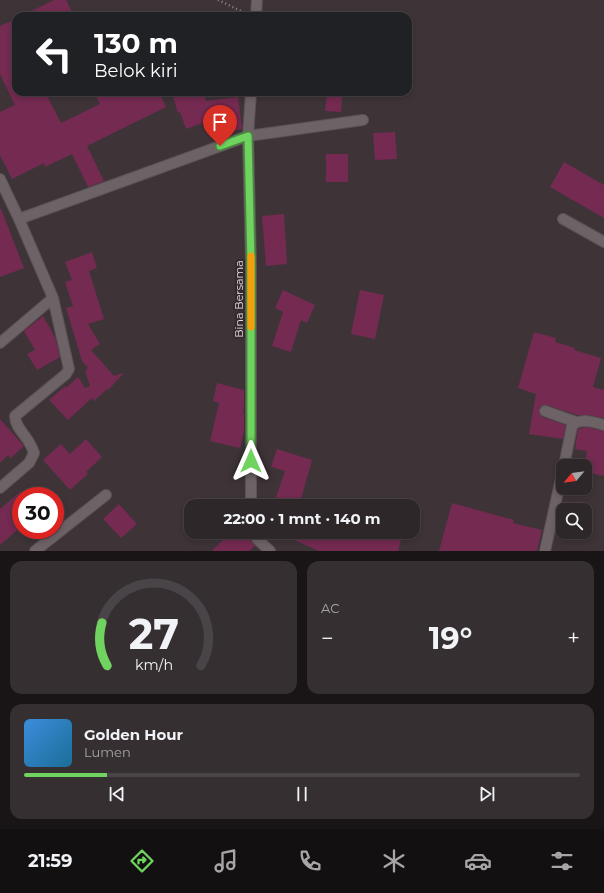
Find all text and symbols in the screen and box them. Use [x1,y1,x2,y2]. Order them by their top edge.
text: 130 m [94,26,178,60]
icon: left [28,28,80,80]
text: Belok kiri [94,60,178,82]
pin [203,105,237,146]
icon: arrive [209,111,231,133]
street label: Bina Bersama [232,260,246,338]
position arrow [230,440,272,482]
north arrow [556,459,592,495]
map controls [556,459,592,539]
speed limit sign: 30 [12,487,64,539]
button: search [556,503,592,539]
text: 22:00 · 1 mnt · 140 m [223,509,381,528]
text: AC [321,600,339,616]
text: 27 [128,608,179,658]
text: 19° [429,620,472,657]
text: − [321,625,334,652]
text: + [567,625,580,652]
text: km/h [134,655,173,673]
text: Golden Hour [84,725,183,744]
text: Lumen [84,744,131,760]
icon: previous [106,783,128,805]
icon: pause [291,783,313,805]
icon: next [476,783,498,805]
icon: directions [128,847,156,875]
icon: music [212,847,240,875]
icon: phone [296,847,324,875]
icon: climate [380,847,408,875]
icon: car [464,847,492,875]
icon: filters [548,847,576,875]
text: 21:59 [28,850,73,872]

